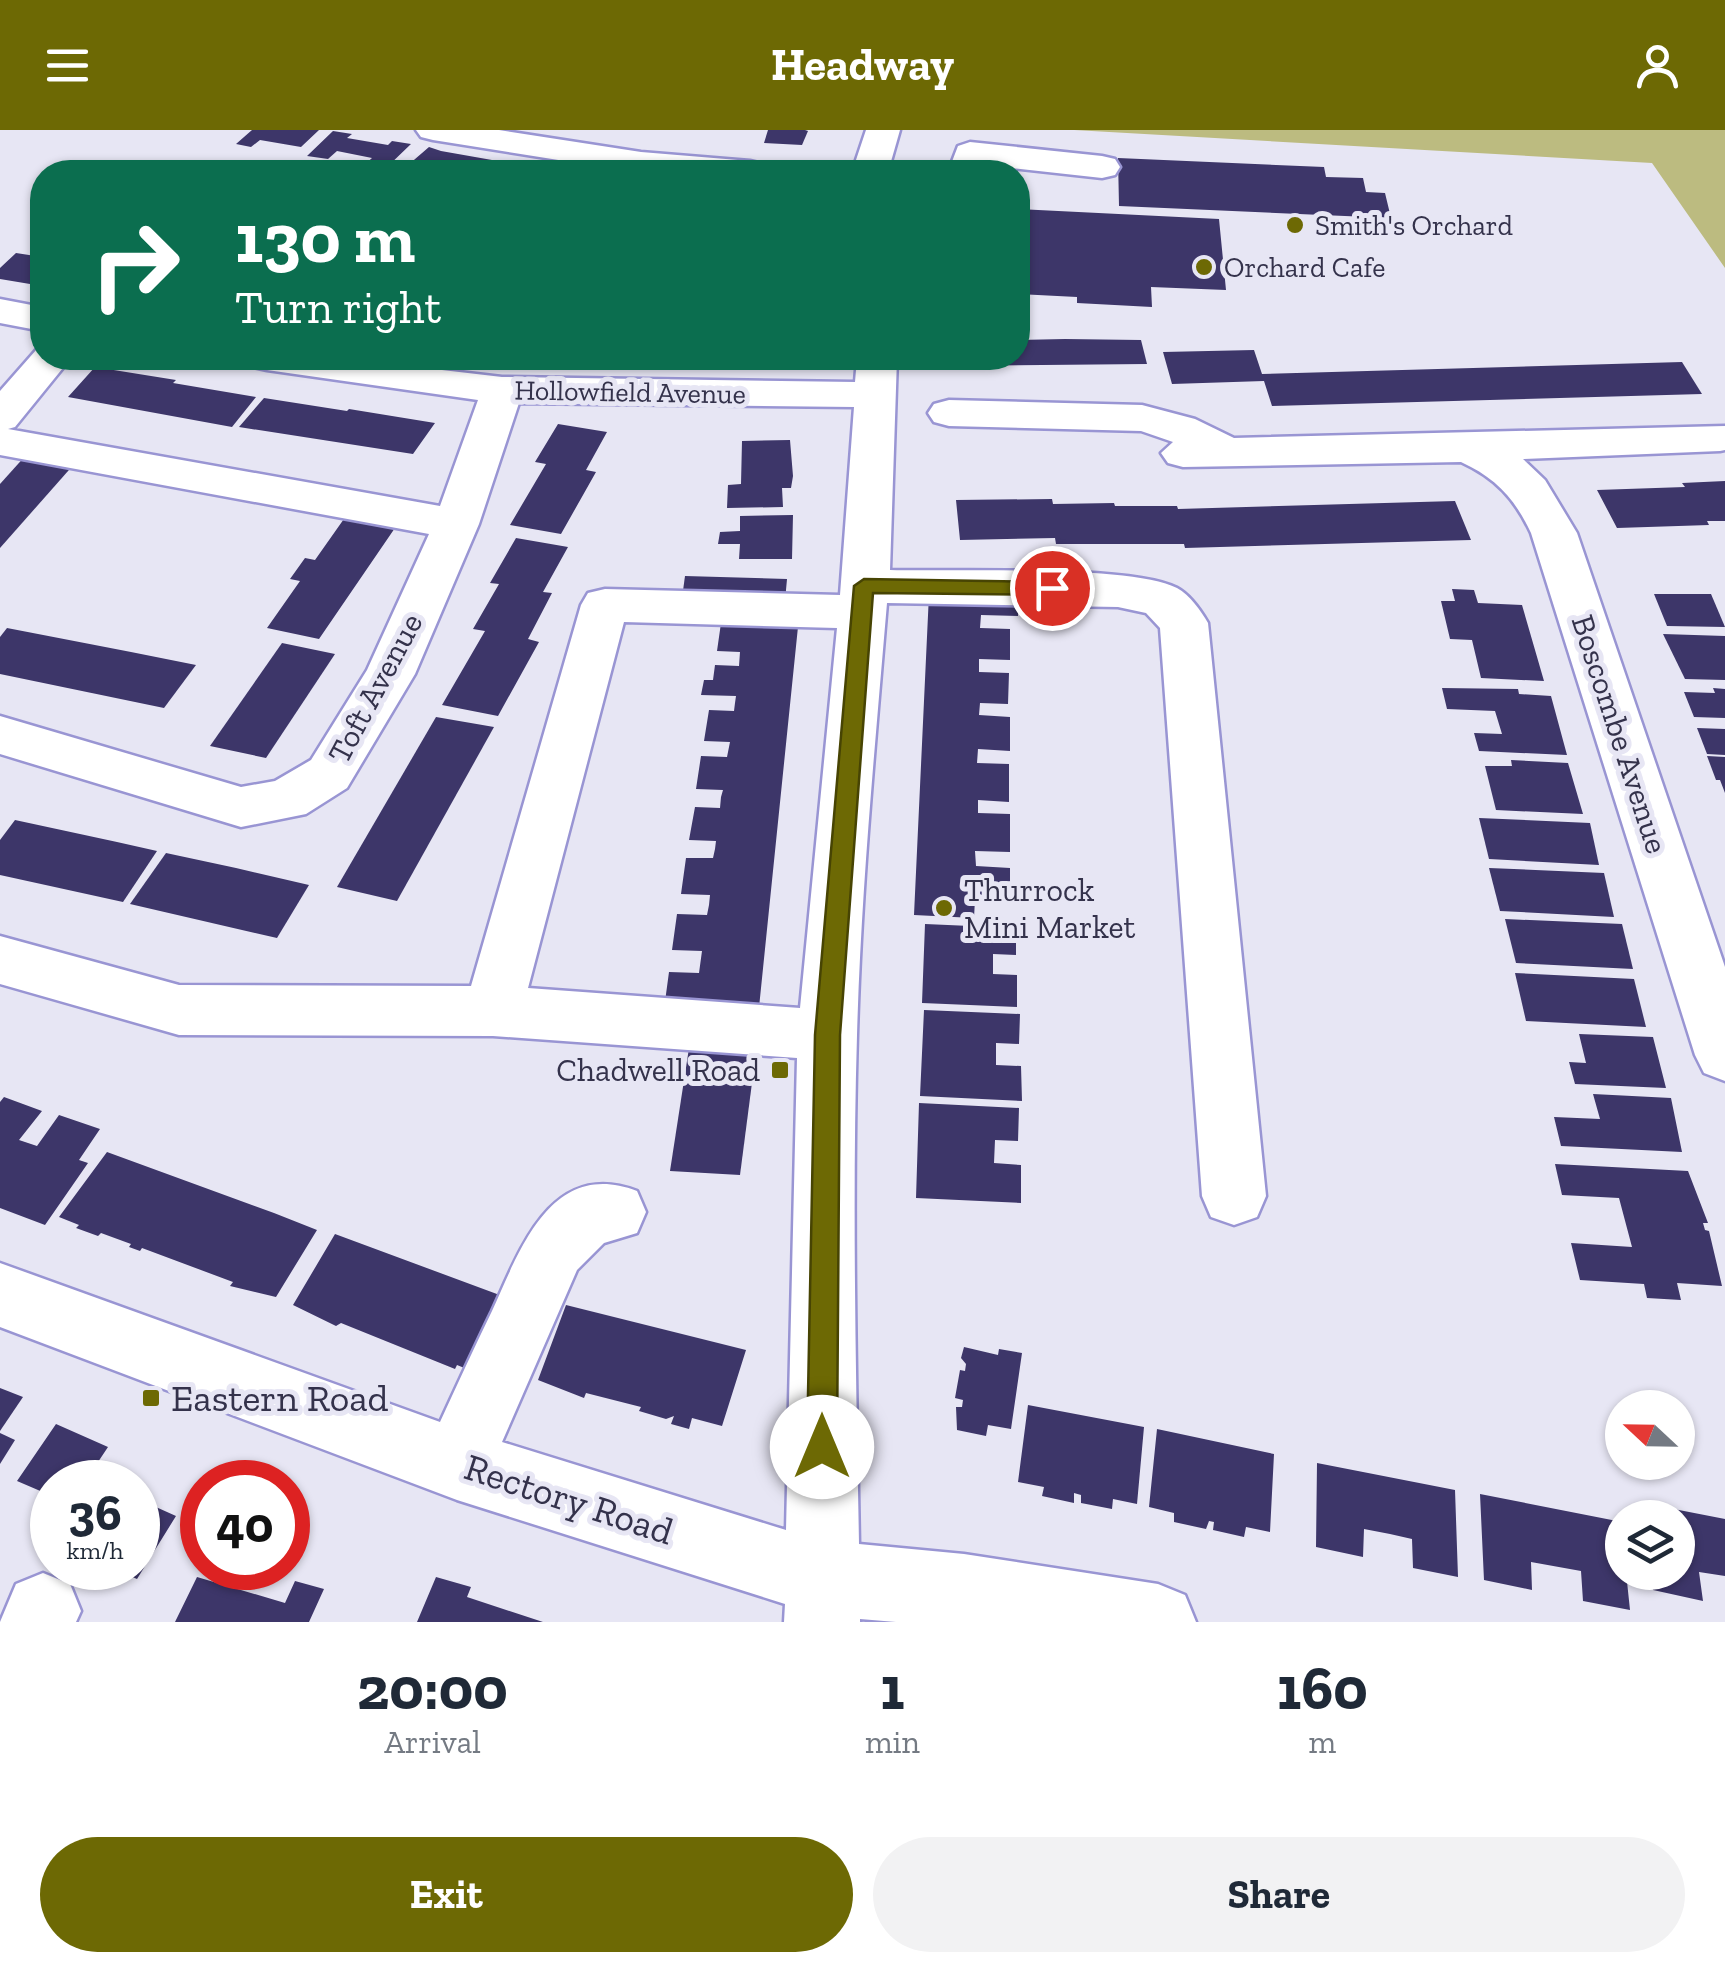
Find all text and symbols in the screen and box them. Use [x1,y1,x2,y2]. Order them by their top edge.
icon: menu [40,38,95,93]
text: Headway [771,38,954,92]
icon: person [1630,38,1685,93]
text: 130 m [235,196,415,280]
icon: right [70,200,200,330]
place label: Smith's Orchard [1315,209,1513,242]
marker: Smith's Orchard [1284,214,1306,236]
place label: Orchard Cafe [1224,251,1385,284]
marker: Orchard Cafe [1193,256,1215,278]
text: Turn right [235,281,441,335]
street label: Hollowfield Avenue [514,373,746,411]
pin [1010,546,1095,631]
icon: arrive [1025,561,1080,616]
street label: Toft Avenue [320,607,430,769]
street label: Boscombe Avenue [1564,610,1676,858]
place label: Thurrock Mini Market [964,871,1135,946]
marker: Thurrock Mini Market [933,897,955,919]
place label: Chadwell Road [556,1051,760,1089]
marker: Chadwell Road [769,1059,791,1081]
place label: Eastern Road [171,1375,388,1421]
marker: Eastern Road [140,1387,162,1409]
north arrow [1605,1390,1695,1480]
map controls [1605,1390,1695,1590]
position arrow [770,1395,874,1499]
street label: Rectory Road [459,1444,679,1554]
speed limit sign: 40 [180,1460,310,1590]
text: 36 [68,1483,122,1543]
button: layers [1605,1500,1695,1590]
text: km/h [66,1535,124,1565]
text: 20:00 [357,1652,508,1724]
text: 1 [880,1652,905,1724]
text: 160 [1277,1652,1368,1724]
text: Arrival [384,1723,481,1761]
text: min [865,1723,920,1761]
text: m [1309,1723,1336,1761]
button: Exit [40,1837,853,1952]
button: Share [873,1837,1685,1952]

